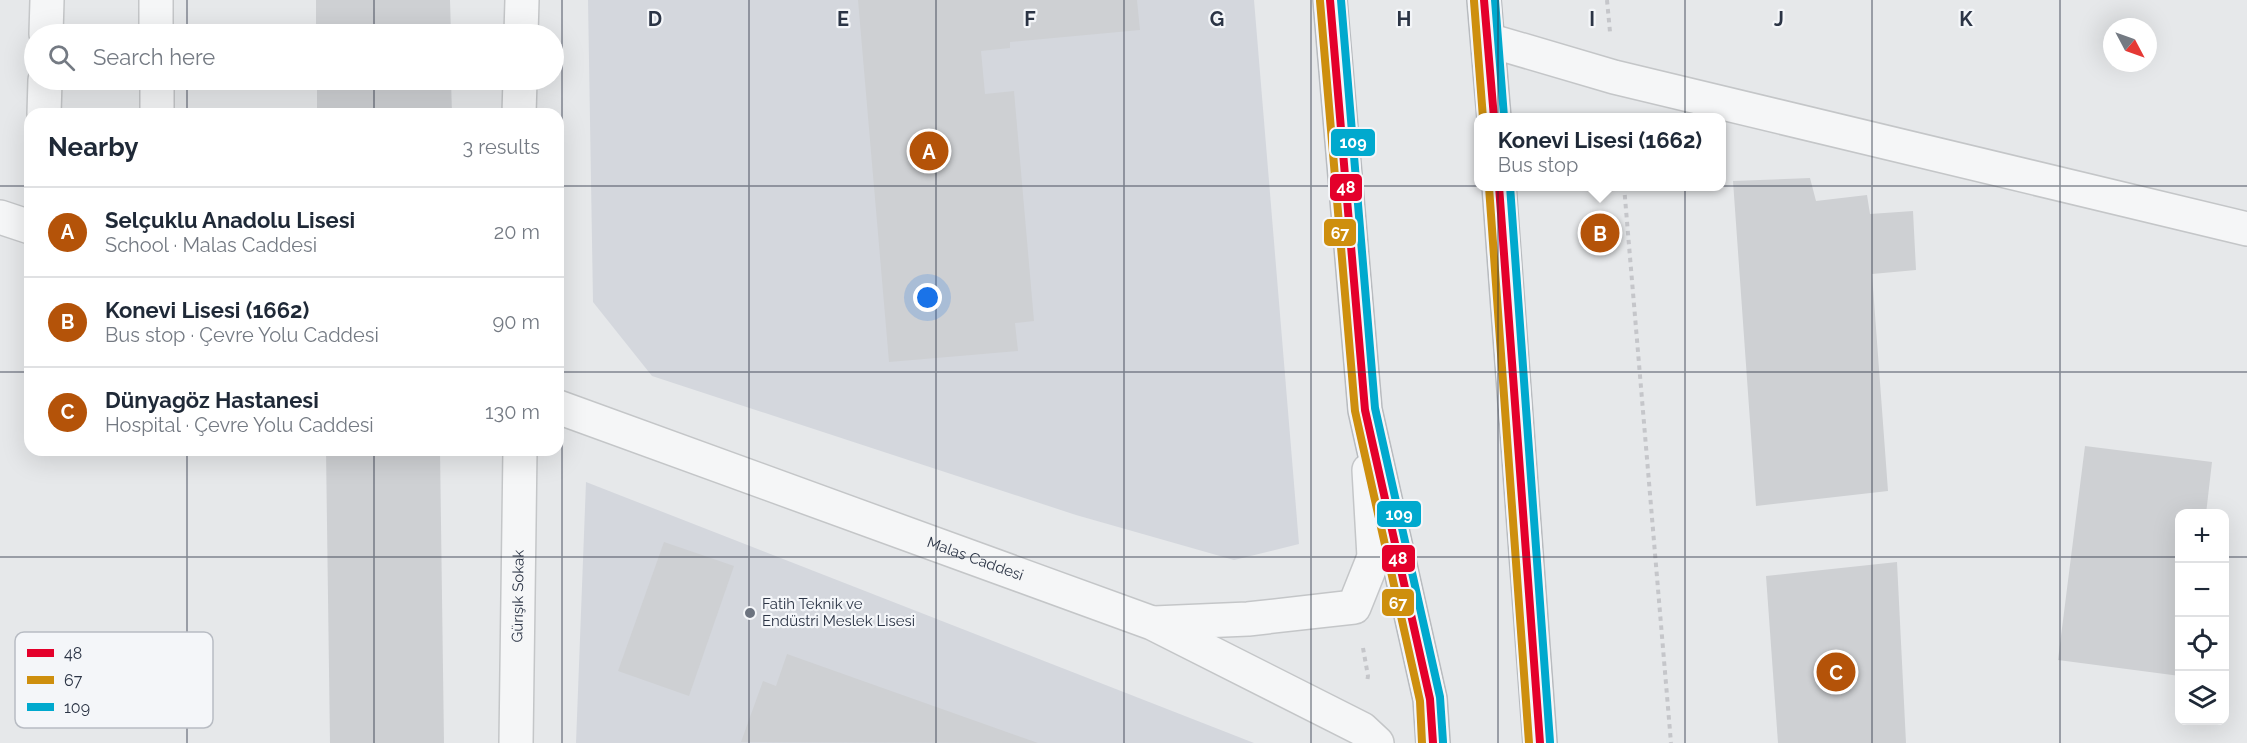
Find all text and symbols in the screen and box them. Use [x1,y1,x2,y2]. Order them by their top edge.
text: D [648,7,662,31]
text: E [837,7,849,31]
text: F [1024,7,1036,31]
text: G [1210,7,1224,31]
text: H [1397,7,1411,31]
text: I [1589,7,1595,31]
text: J [1774,7,1784,31]
text: K [1959,7,1973,31]
north arrow [2103,18,2157,72]
search box [24,24,564,90]
icon: search [45,41,78,74]
text: Search here [93,44,215,70]
popup [1474,113,1726,191]
text: Konevi Lisesi (1662) [1498,127,1702,153]
pin: A [910,128,948,174]
line badge: 109 [1330,128,1376,157]
text: Nearby [48,132,138,162]
text: 109 [1339,133,1367,152]
text: 3 results [462,135,540,159]
text: Bus stop [1498,153,1578,177]
line badge: 48 [1329,173,1363,202]
text: 48 [1337,178,1355,197]
text: Selçuklu Anadolu Lisesi [105,207,355,233]
pin: B [1580,210,1620,256]
line badge: 67 [1323,218,1357,247]
text: A [61,220,74,244]
text: 20 m [494,220,540,244]
text: 67 [1331,224,1349,243]
text: School · Malas Caddesi [105,233,317,257]
your location [913,283,942,312]
text: Konevi Lisesi (1662) [105,297,309,323]
text: B [61,310,74,334]
text: 90 m [493,310,540,334]
text: Bus stop · Çevre Yolu Caddesi [105,323,379,347]
text: Dünyagöz Hastanesi [105,387,319,413]
text: C [61,400,74,424]
text: 130 m [485,400,540,424]
text: Hospital · Çevre Yolu Caddesi [105,413,374,437]
line badge: 109 [1376,500,1422,528]
text: 109 [1385,505,1413,524]
map controls [2175,509,2229,725]
button: + [2175,509,2229,563]
street label: Malas Caddesi [925,533,1026,584]
line badge: 48 [1381,544,1416,573]
text: 48 [1389,549,1407,568]
street label: Gürışık Sokak [508,550,528,642]
button: − [2175,563,2229,617]
line badge: 67 [1381,588,1415,617]
text: 67 [1389,594,1407,613]
place label: Fatih Teknik ve Endüstri Meslek Lisesi [762,595,915,630]
marker: Fatih Teknik ve Endüstri Meslek Lisesi [743,606,757,620]
button: locate [2175,617,2229,671]
legend [15,632,213,728]
text: 48 [64,644,82,663]
pin: C [1816,650,1856,694]
text: 67 [64,671,83,690]
button: layers [2175,671,2229,725]
text: 109 [64,698,90,717]

